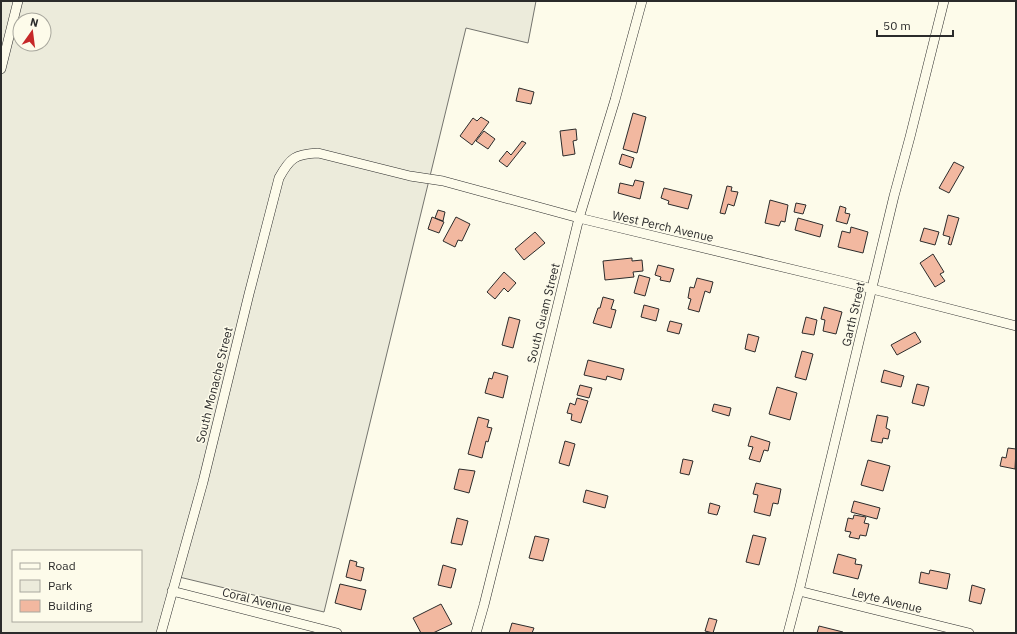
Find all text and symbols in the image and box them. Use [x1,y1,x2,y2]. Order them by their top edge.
north arrow [12,12,52,52]
scale bar [877,12,953,38]
text: N [29,15,40,30]
text: 50 m [883,18,911,33]
street label: West Perch Avenue [611,207,716,245]
street label: South Guam Street [523,262,563,364]
street label: Garth Street [838,280,868,348]
street label: South Monache Street [192,325,236,445]
legend [12,550,142,622]
text: Road [48,558,76,573]
text: Park [48,578,73,593]
street label: Coral Avenue [221,584,294,616]
street label: Leyte Avenue [850,584,924,616]
text: Building [48,598,93,613]

